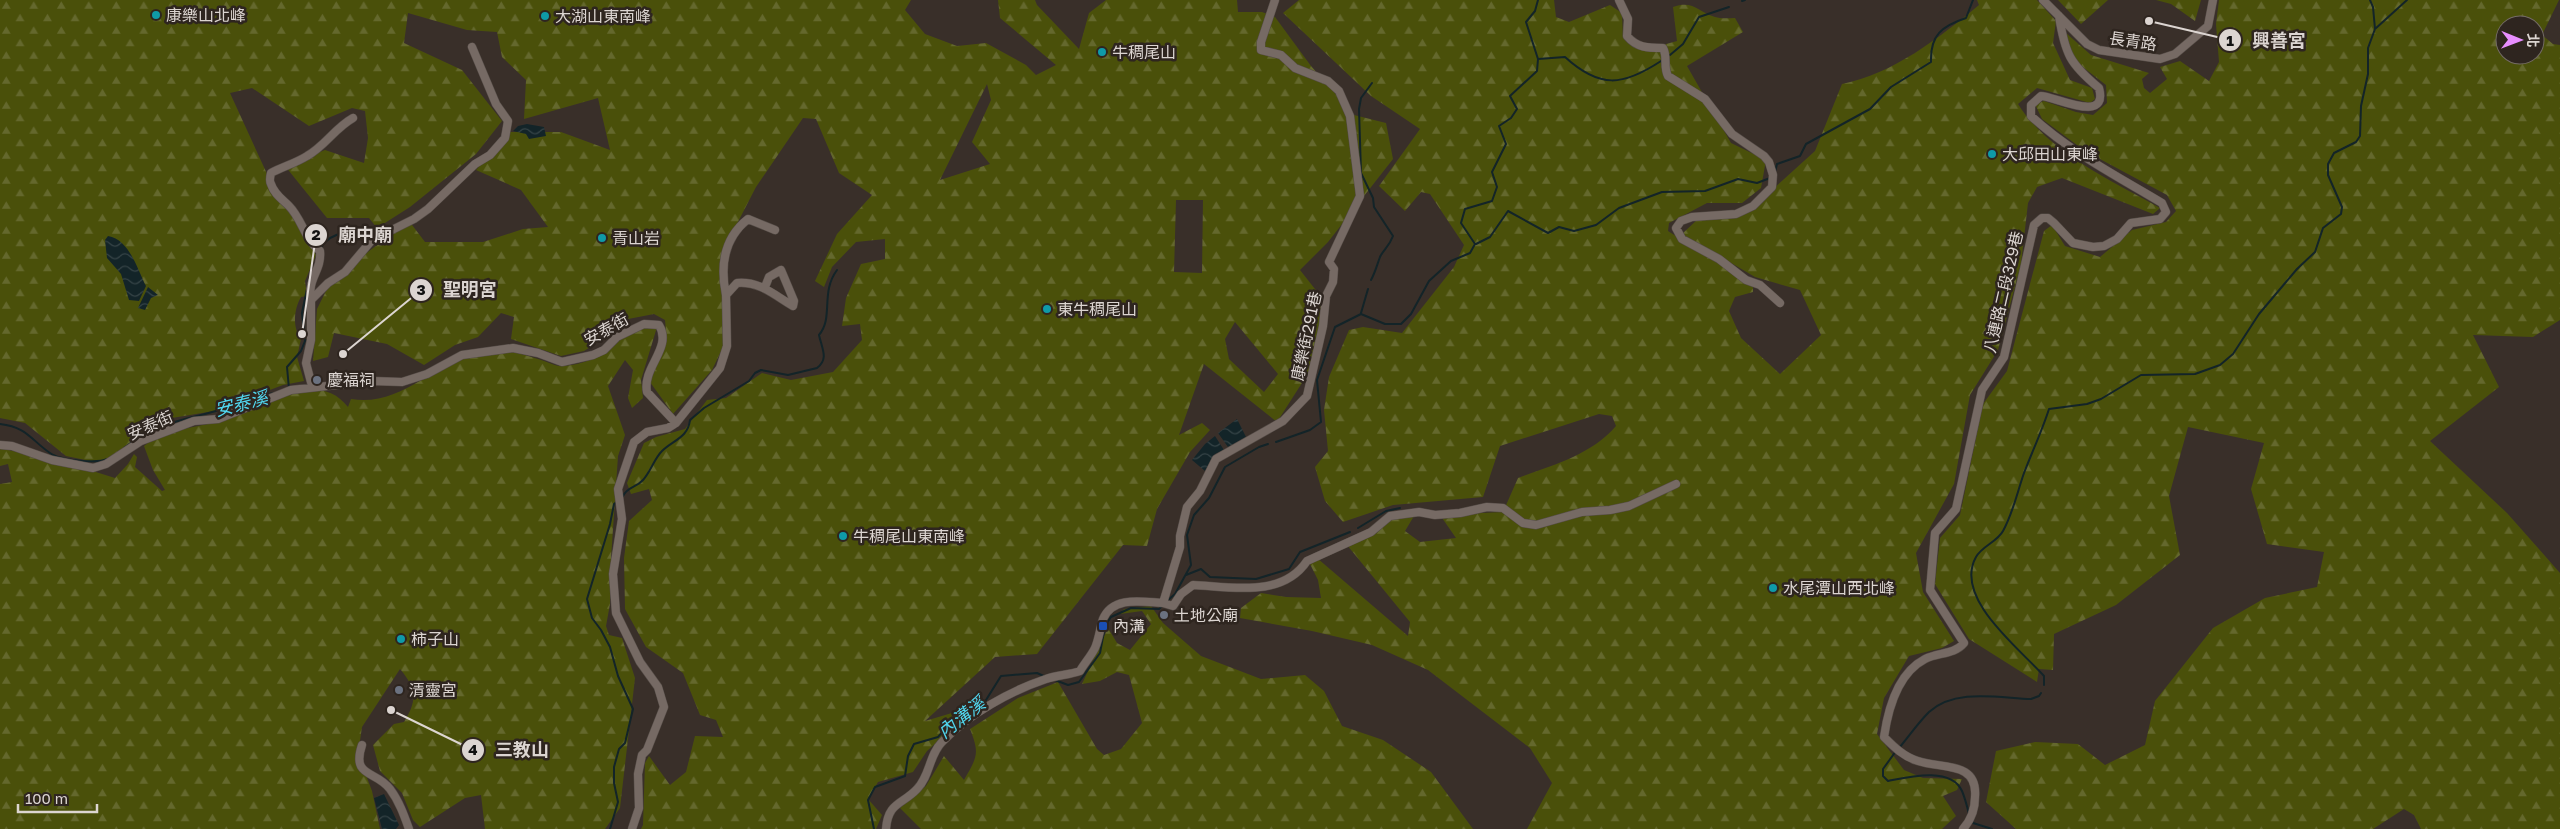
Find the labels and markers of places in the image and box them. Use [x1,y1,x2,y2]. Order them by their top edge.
place label: 康樂山北峰 [166,5,246,25]
place label: 大湖山東南峰 [555,6,651,26]
marker: 康樂山北峰 [150,9,162,21]
marker: 大湖山東南峰 [539,10,551,22]
callout: 興善宮 [2217,24,2316,57]
place label: 牛稠尾山 [1112,42,1176,62]
marker: 牛稠尾山 [1096,46,1108,58]
place label: 大邱田山東峰 [2002,144,2098,164]
marker: 大邱田山東峰 [1986,148,1998,160]
callout: 廟中廟 [303,218,402,251]
place label: 青山岩 [612,228,660,248]
marker: 青山岩 [596,232,608,244]
callout: 聖明宮 [408,273,507,306]
place label: 東牛稠尾山 [1057,299,1137,319]
marker: 東牛稠尾山 [1041,303,1053,315]
place label: 慶福祠 [327,370,375,390]
marker: 慶福祠 [311,374,323,386]
place label: 牛稠尾山東南峰 [853,526,965,546]
marker: 牛稠尾山東南峰 [837,530,849,542]
place label: 水尾潭山西北峰 [1783,578,1895,598]
marker: 水尾潭山西北峰 [1767,582,1779,594]
place label: 土地公廟 [1174,605,1238,625]
marker: 土地公廟 [1158,609,1170,621]
place label: 內溝 [1113,616,1145,636]
marker: 內溝 [1097,620,1109,632]
place label: 柿子山 [411,629,459,649]
marker: 柿子山 [395,633,407,645]
place label: 清靈宮 [409,680,457,700]
marker: 清靈宮 [393,684,405,696]
callout: 三教山 [460,733,559,766]

